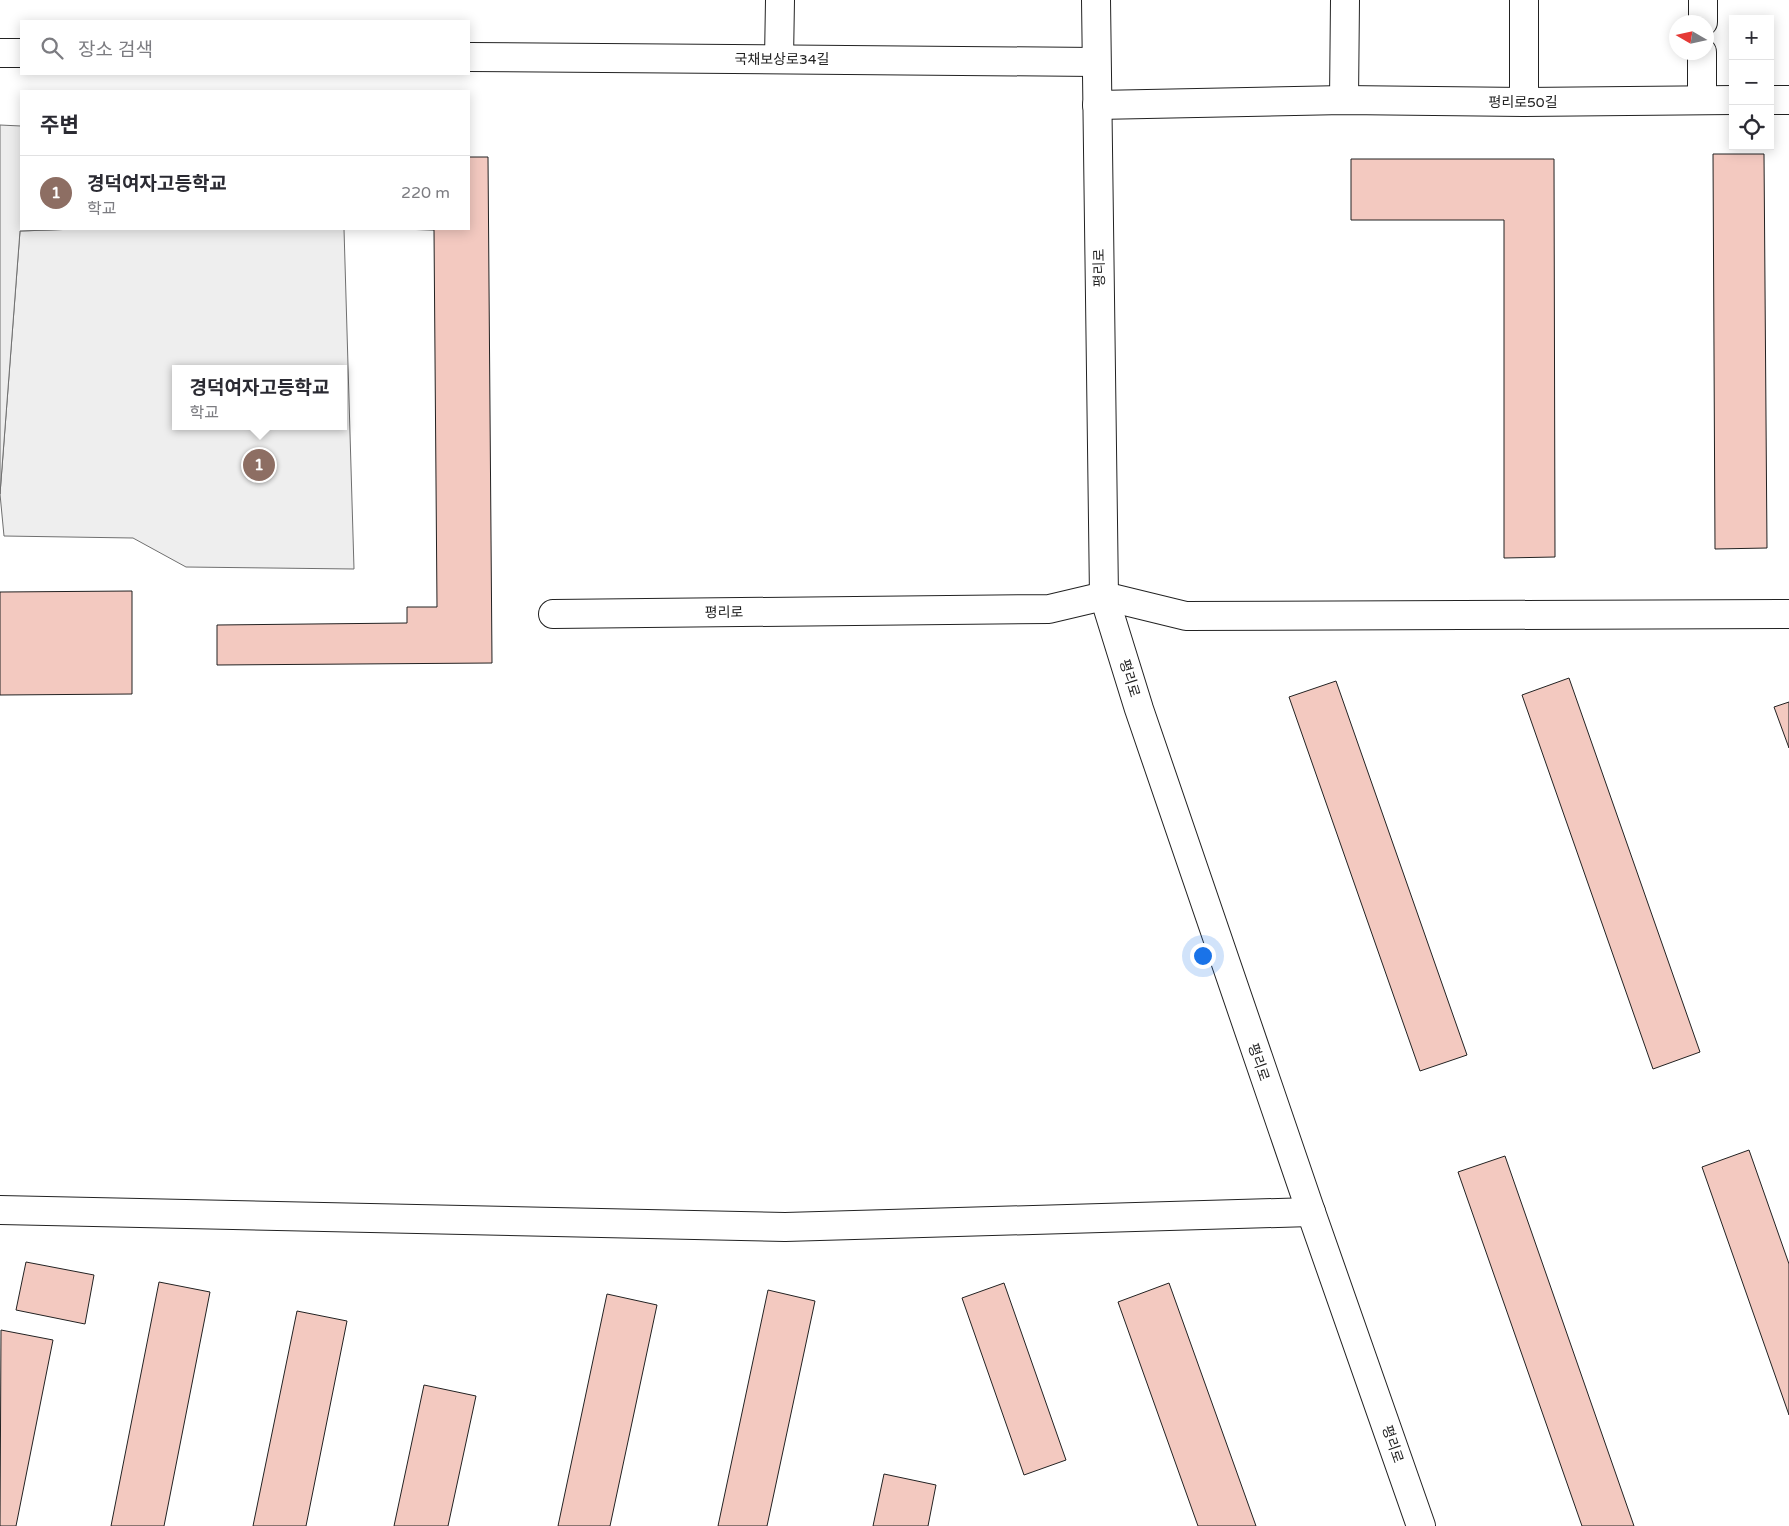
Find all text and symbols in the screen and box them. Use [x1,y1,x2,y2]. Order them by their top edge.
north arrow [1669,15,1714,60]
map controls [1729,15,1774,150]
button: + [1729,15,1774,60]
search box [20,20,470,75]
icon: search [38,34,66,62]
text: 장소 검색 [78,39,153,61]
street label: 국채보상로34길 [735,51,829,68]
button: − [1729,60,1774,105]
street label: 평리로50길 [1488,94,1558,111]
button: locate [1729,105,1774,150]
text: 주변 [40,113,79,138]
text: 경덕여자고등학교 [87,173,227,195]
text: 1 [51,183,61,203]
text: 220 m [401,183,450,203]
text: 학교 [87,199,116,219]
street label: 평리로 [1091,248,1108,287]
popup [172,365,347,430]
text: 경덕여자고등학교 [190,377,329,399]
text: 학교 [190,403,219,423]
pin: 1 [243,446,275,484]
street label: 평리로 [705,604,744,621]
street label: 평리로 [1116,657,1143,699]
your location [1190,943,1216,969]
street label: 평리로 [1244,1041,1273,1083]
street label: 평리로 [1378,1423,1407,1465]

